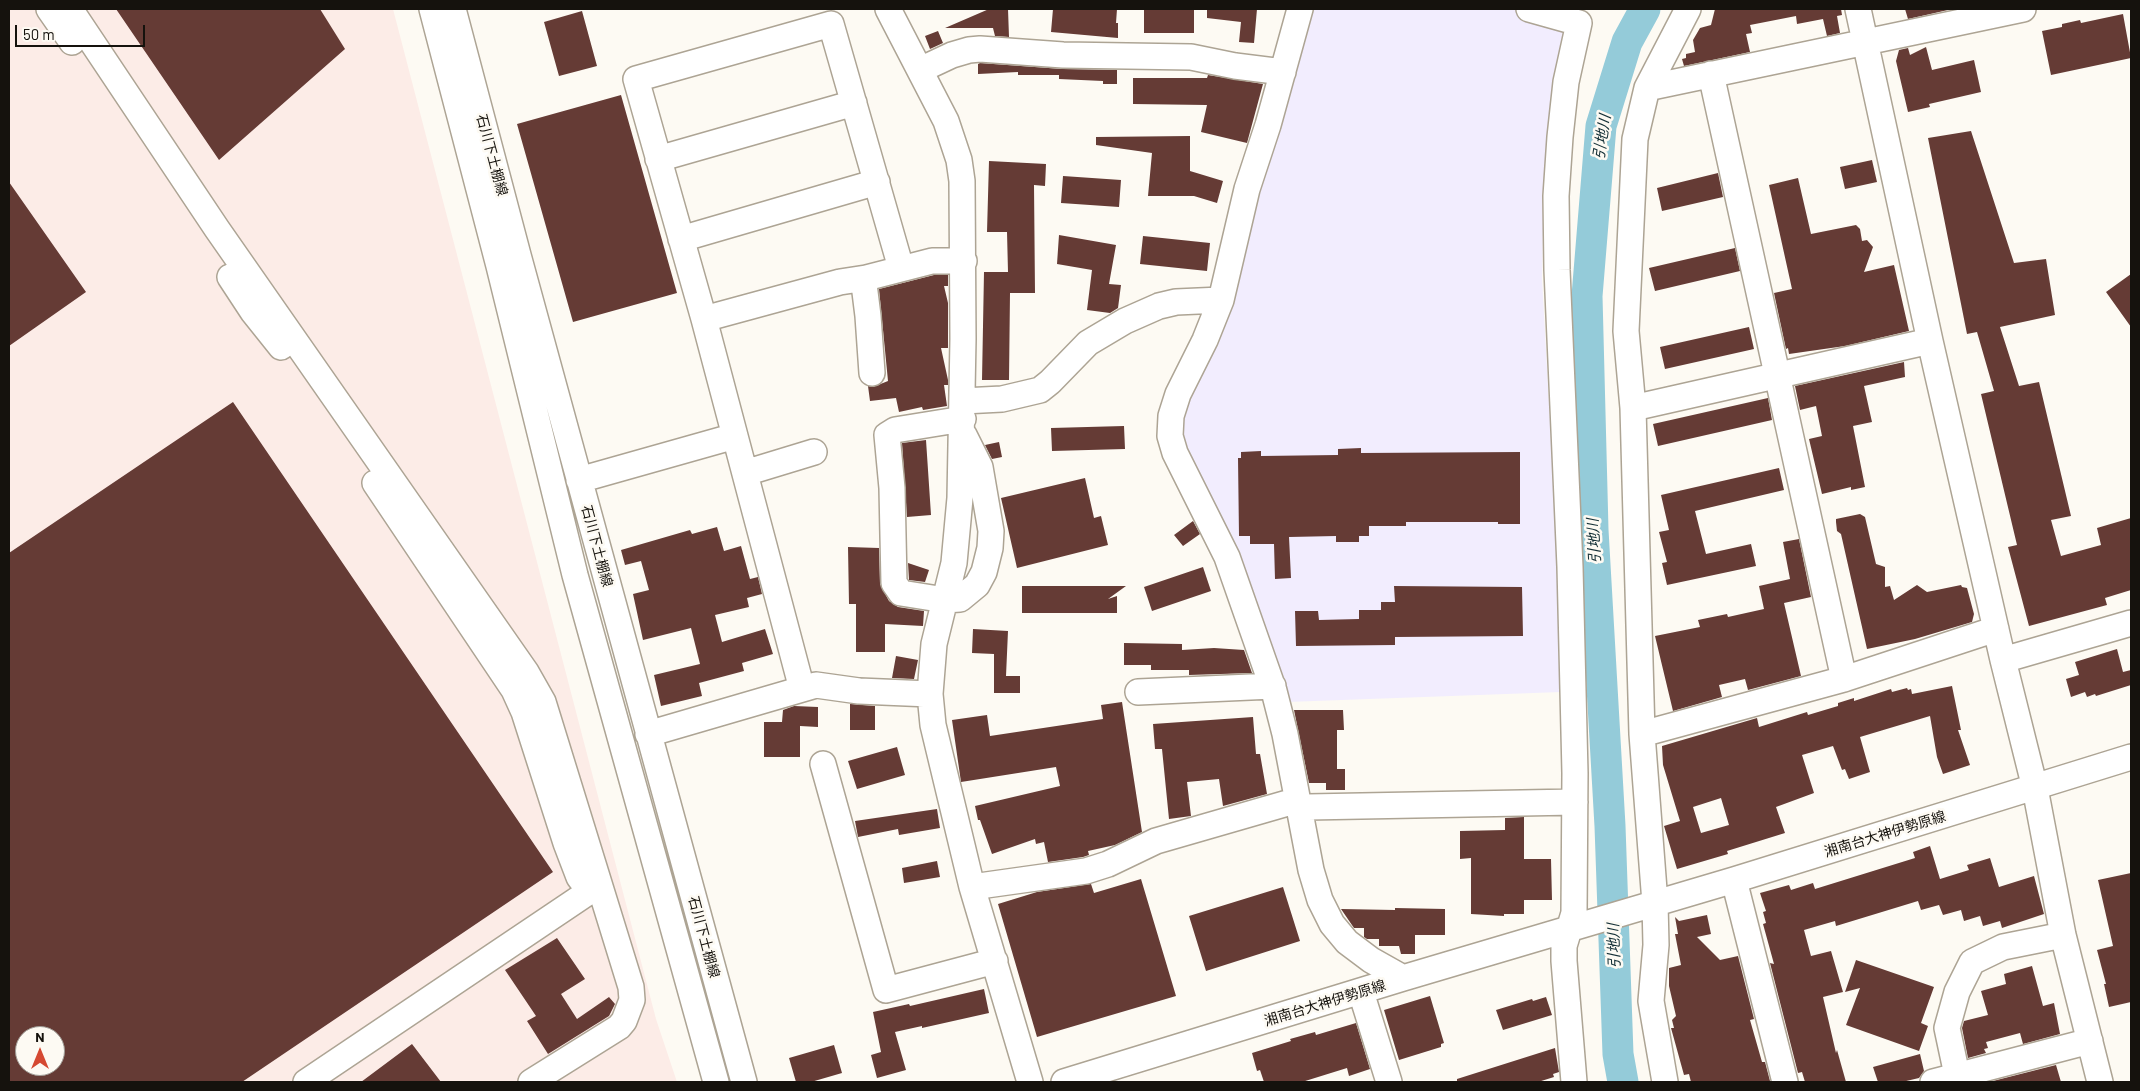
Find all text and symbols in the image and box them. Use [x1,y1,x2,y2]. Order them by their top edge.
scale bar [18,15,148,47]
text: 50 m [23,25,55,43]
street label: 石川下土棚線 [473,112,511,198]
water label: 引地川 [1590,113,1614,161]
street label: 石川下土棚線 [578,503,616,589]
water label: 引地川 [1584,518,1604,564]
street label: 湘南台大神伊勢原線 [1822,808,1948,860]
street label: 石川下土棚線 [685,894,723,980]
water label: 引地川 [1604,923,1624,969]
street label: 湘南台大神伊勢原線 [1262,977,1388,1029]
north arrow [15,1026,65,1076]
text: N [35,1028,45,1045]

